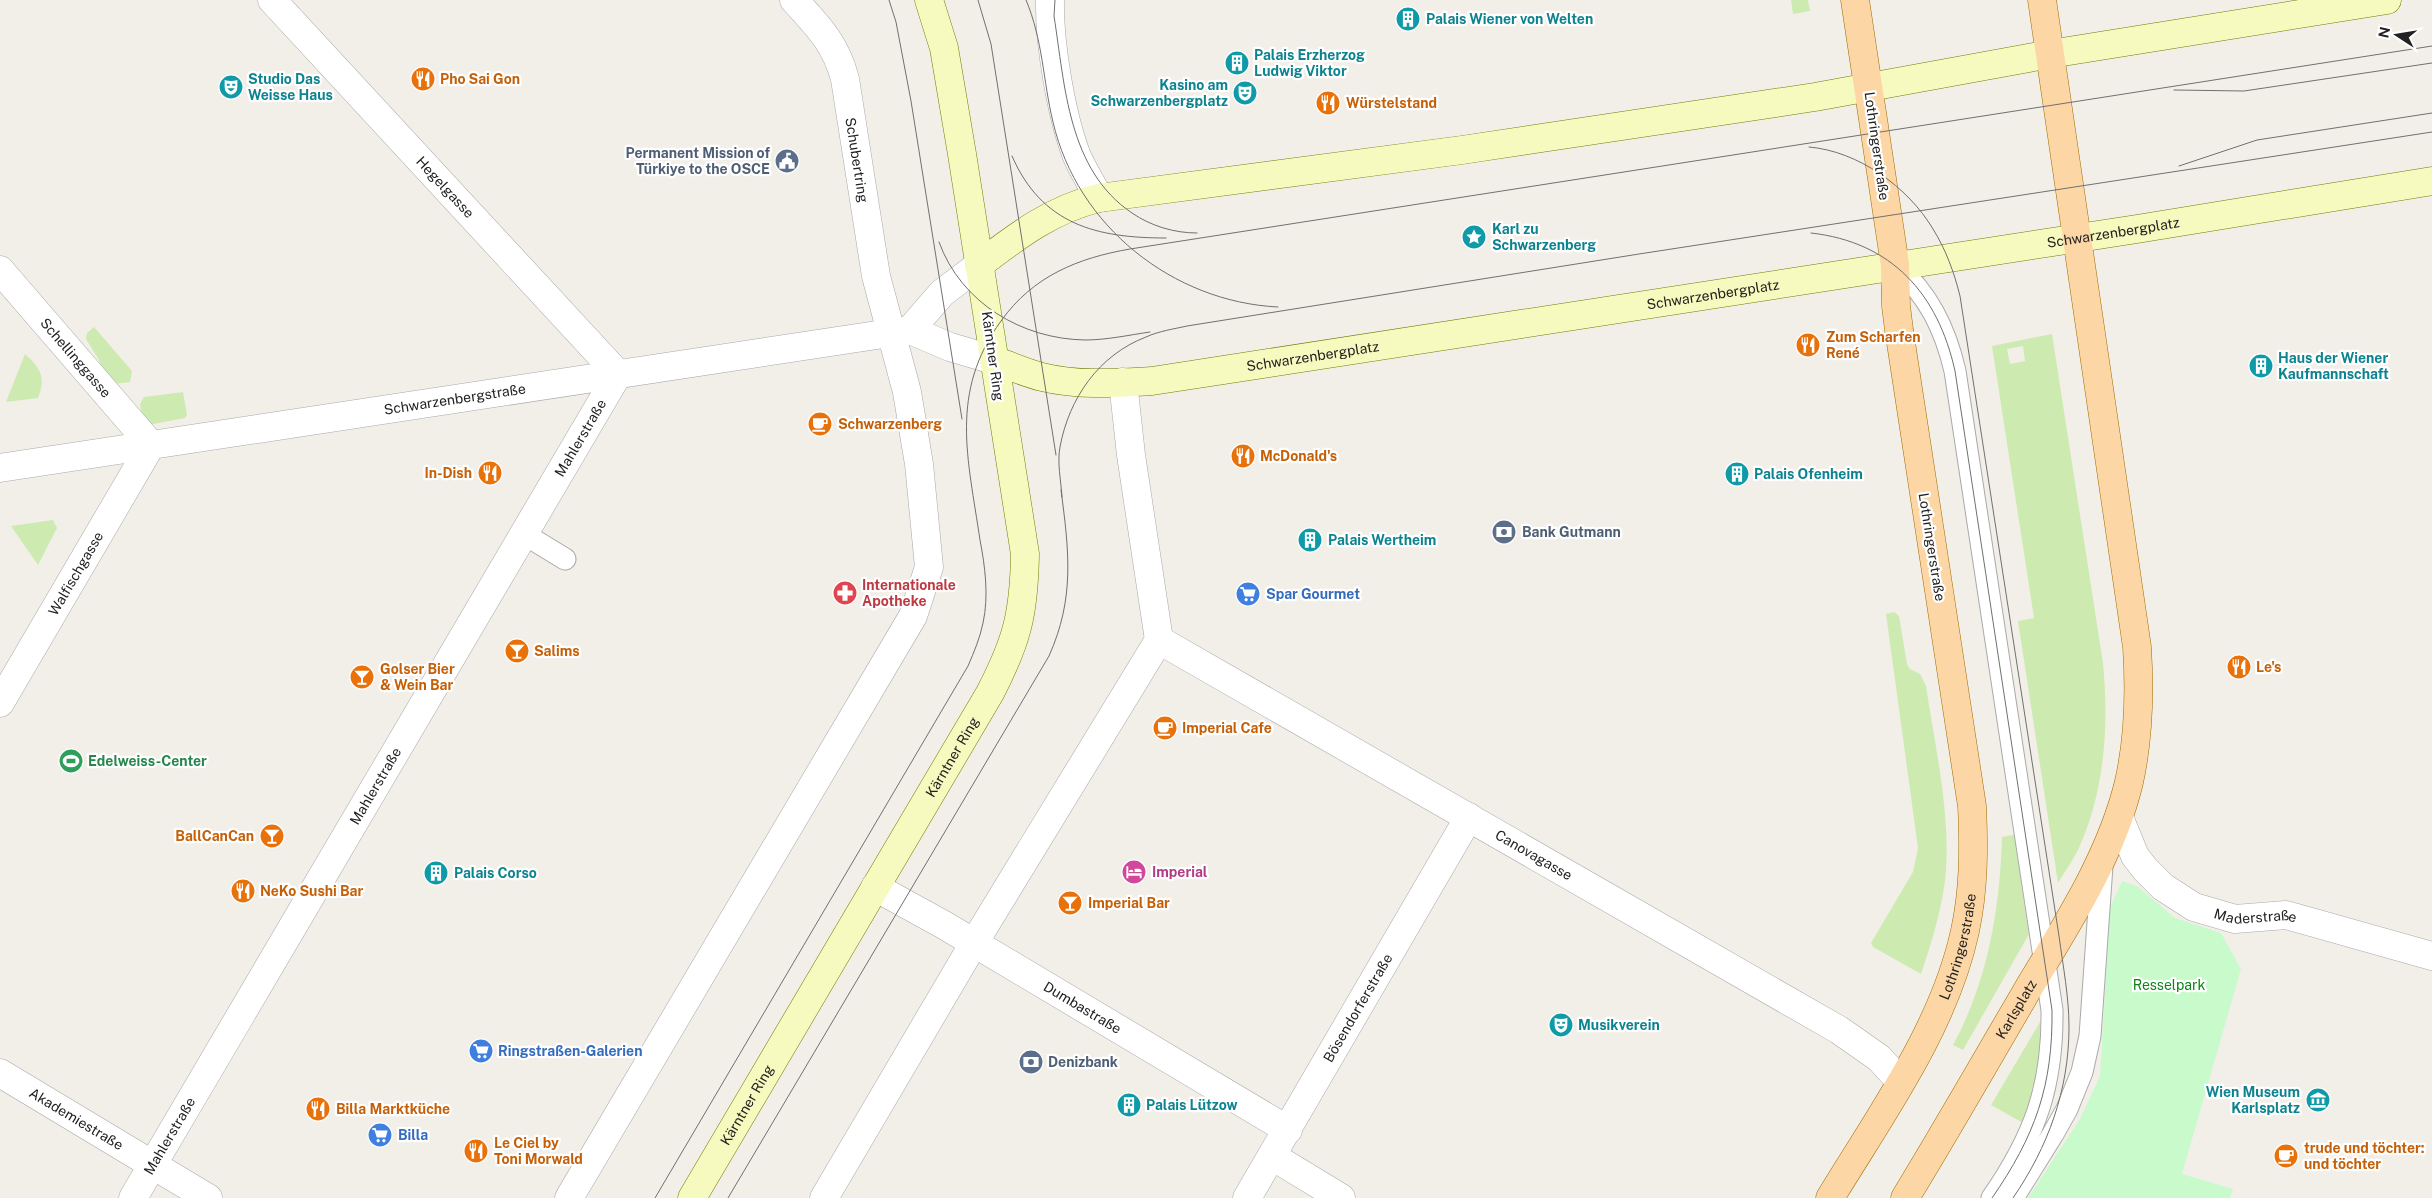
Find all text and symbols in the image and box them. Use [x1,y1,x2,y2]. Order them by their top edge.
building icon: Palais Wiener von Welten [1395,6,1421,32]
north arrow [2372,10,2422,60]
place label: Palais Wiener von Welten [1426,11,1593,27]
text: N [2375,25,2393,39]
place label: Palais Erzherzog Ludwig Viktor [1254,47,1365,79]
building icon: Palais Erzherzog Ludwig Viktor [1224,50,1250,76]
restaurant icon: Pho Sai Gon [410,66,436,92]
place label: Studio Das Weisse Haus [248,71,333,103]
place label: Pho Sai Gon [440,71,520,87]
theatre icon: Studio Das Weisse Haus [218,74,244,100]
place label: Kasino am Schwarzenbergplatz [1090,77,1228,109]
theatre icon: Kasino am Schwarzenbergplatz [1232,80,1258,106]
restaurant icon: Würstelstand [1315,90,1341,116]
street label: Lothringerstraße [1861,91,1893,201]
place label: Würstelstand [1346,95,1437,111]
street label: Schubertring [842,116,872,204]
place label: Permanent Mission of Türkiye to the OSCE [626,145,770,177]
public building icon: Permanent Mission of Türkiye to the OSCE [774,148,800,174]
street label: Hegelgasse [413,153,477,221]
street label: Schwarzenbergplatz [2046,214,2181,251]
place label: Karl zu Schwarzenberg [1492,221,1596,253]
place icon: Karl zu Schwarzenberg [1461,224,1487,250]
street label: Schwarzenbergplatz [1645,276,1781,313]
street label: Kärntner Ring [979,310,1007,402]
street label: Schellinggasse [37,315,114,401]
place label: Zum Scharfen René [1826,329,1921,361]
restaurant icon: Zum Scharfen René [1795,332,1821,358]
street label: Schwarzenbergplatz [1245,338,1380,374]
place label: Haus der Wiener Kaufmannschaft [2278,350,2389,382]
building icon: Haus der Wiener Kaufmannschaft [2248,353,2274,379]
street label: Schwarzenbergstraße [383,380,527,418]
street label: Mahlerstraße [551,396,609,479]
cafe icon: Schwarzenberg [807,411,833,437]
place label: Schwarzenberg [838,416,942,432]
restaurant icon: McDonald's [1230,443,1256,469]
place label: McDonald's [1260,448,1337,464]
restaurant icon: In-Dish [477,460,503,486]
building icon: Palais Ofenheim [1724,461,1750,487]
place label: In-Dish [424,465,472,481]
place label: Palais Ofenheim [1754,466,1863,482]
street label: Lothringerstraße [1916,492,1948,602]
bank icon: Bank Gutmann [1491,519,1517,545]
place label: Bank Gutmann [1522,524,1621,540]
building icon: Palais Wertheim [1297,527,1323,553]
street label: Walfischgasse [45,529,107,618]
place label: Palais Wertheim [1328,532,1436,548]
place label: Internationale Apotheke [862,577,956,609]
pharmacy icon: Internationale Apotheke [832,580,858,606]
supermarket icon: Spar Gourmet [1235,581,1261,607]
place label: Spar Gourmet [1266,586,1360,602]
bar icon: Salims [504,638,530,664]
place label: Salims [534,643,580,659]
restaurant icon: Le's [2226,654,2252,680]
place label: Le's [2256,659,2281,675]
place label: Golser Bier & Wein Bar [380,661,455,693]
bar icon: Golser Bier & Wein Bar [349,664,375,690]
street label: Kärntner Ring [922,714,982,800]
cafe icon: Imperial Cafe [1152,715,1178,741]
place label: Imperial Cafe [1182,720,1272,736]
street label: Mahlerstraße [346,744,404,828]
sports icon: Edelweiss-Center [58,748,84,774]
place label: Edelweiss-Center [88,753,207,769]
bar icon: BallCanCan [259,823,285,849]
street label: Canovagasse [1492,827,1575,883]
place label: BallCanCan [175,828,254,844]
hotel icon: Imperial [1121,859,1147,885]
building icon: Palais Corso [423,860,449,886]
place label: Imperial [1152,864,1208,880]
place label: Palais Corso [454,865,537,881]
restaurant icon: NeKo Sushi Bar [230,878,256,904]
place label: NeKo Sushi Bar [260,883,363,899]
bar icon: Imperial Bar [1057,890,1083,916]
street label: Lothringerstraße [1936,892,1979,1002]
place label: Imperial Bar [1088,895,1170,911]
street label: Maderstraße [2212,905,2299,927]
street label: Bösendorferstraße [1320,951,1396,1065]
street label: Karlsplatz [1993,977,2040,1042]
park label: Resselpark [2133,977,2205,993]
street label: Dumbastraße [1041,978,1124,1037]
theatre icon: Musikverein [1548,1012,1574,1038]
place label: Musikverein [1578,1017,1660,1033]
supermarket icon: Ringstraßen-Galerien [468,1038,494,1064]
place label: Ringstraßen-Galerien [498,1043,642,1059]
bank icon: Denizbank [1018,1049,1044,1075]
place label: Denizbank [1048,1054,1118,1070]
street label: Kärntner Ring [717,1062,777,1148]
place label: Wien Museum Karlsplatz [2206,1084,2300,1116]
street label: Akademiestraße [26,1085,126,1153]
museum icon: Wien Museum Karlsplatz [2305,1087,2331,1113]
building icon: Palais Lützow [1116,1092,1142,1118]
street label: Mahlerstraße [141,1094,199,1178]
restaurant icon: Billa Marktküche [305,1096,331,1122]
place label: Palais Lützow [1146,1097,1238,1113]
place label: Billa Marktküche [336,1101,450,1117]
supermarket icon: Billa [367,1122,393,1148]
place label: Billa [398,1127,428,1143]
place label: Le Ciel by Toni Morwald [494,1135,583,1167]
restaurant icon: Le Ciel by Toni Morwald [463,1138,489,1164]
place label: trude und töchter: und töchter [2304,1140,2425,1172]
cafe icon: trude und töchter: und töchter [2273,1143,2299,1169]

